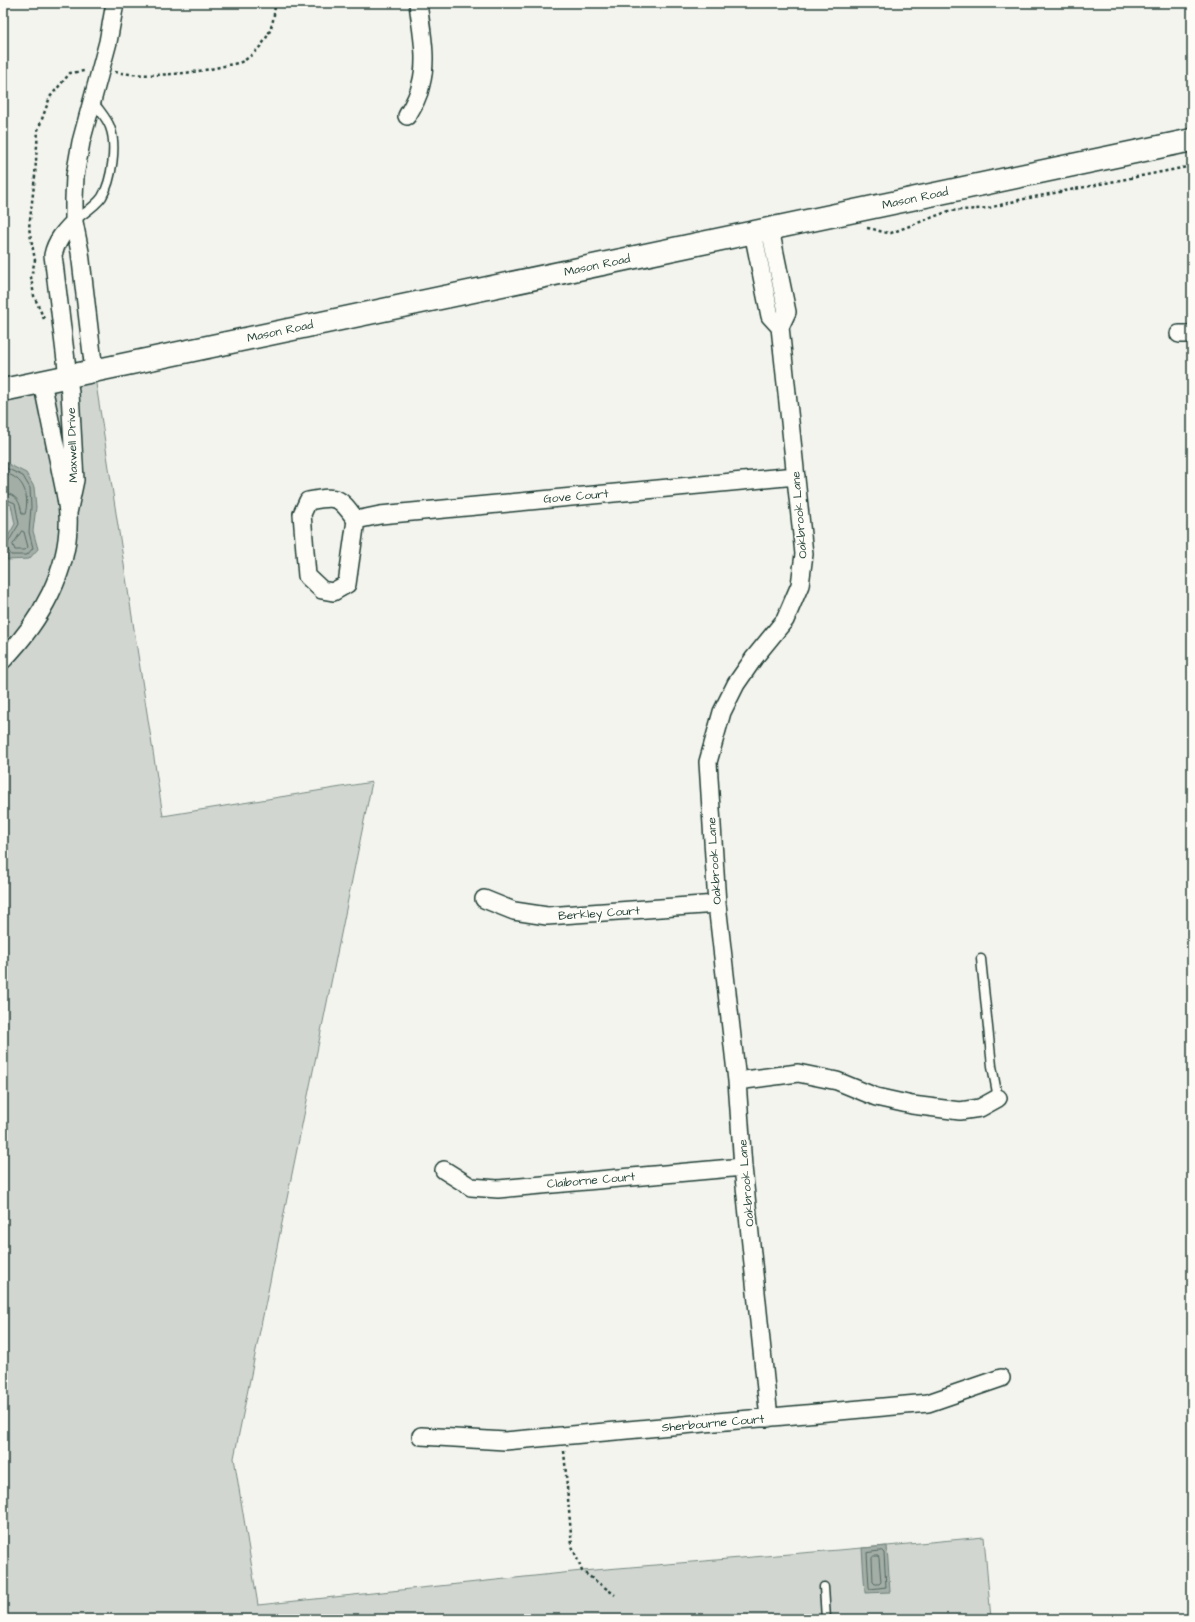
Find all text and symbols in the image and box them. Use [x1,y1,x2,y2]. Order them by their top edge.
street label: Mason Road [880,183,950,214]
street label: Mason Road [562,250,632,281]
street label: Mason Road [245,316,315,347]
street label: Maxwell Drive [63,407,82,483]
street label: Oakbrook Lane [787,470,812,559]
street label: Gove Court [543,485,610,508]
street label: Oakbrook Lane [703,816,726,905]
street label: Berkley Court [558,902,641,926]
street label: Oakbrook Lane [734,1138,759,1227]
street label: Claiborne Court [546,1168,636,1193]
street label: Sherbourne Court [661,1411,765,1436]

